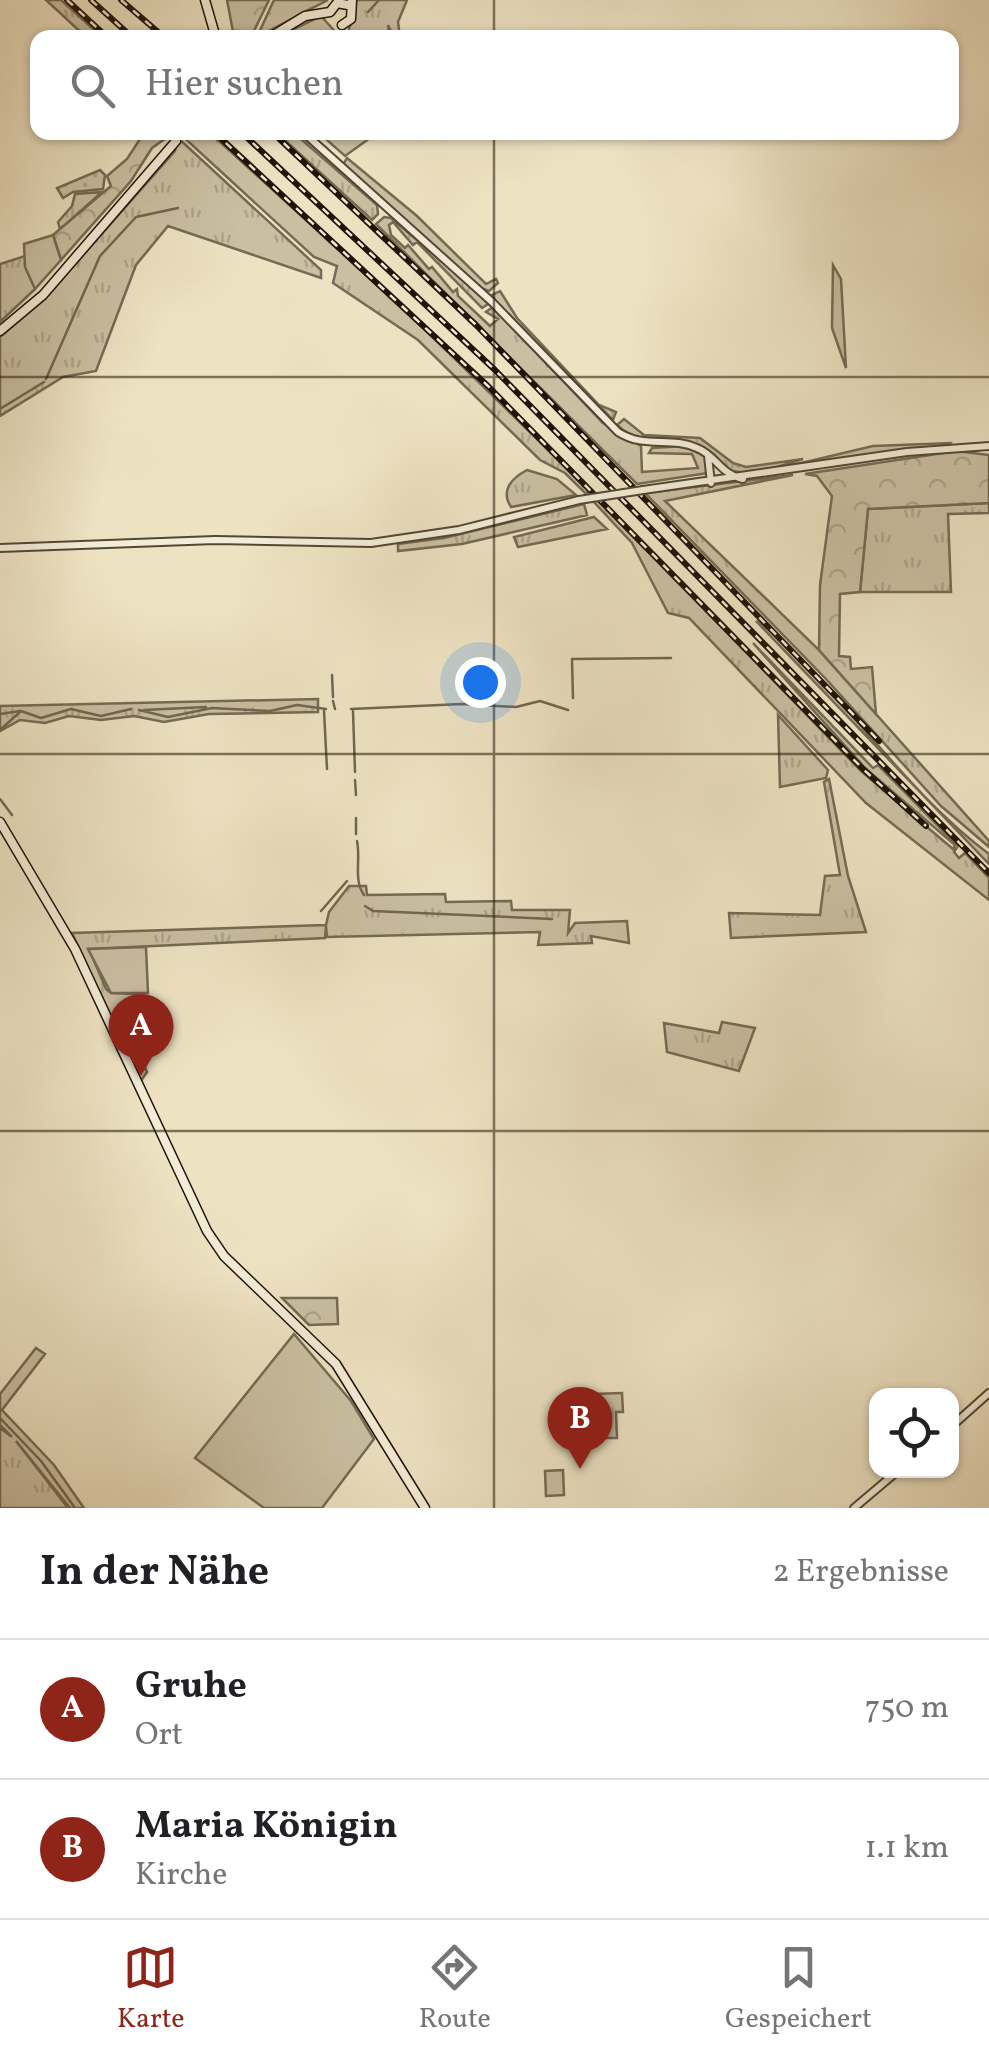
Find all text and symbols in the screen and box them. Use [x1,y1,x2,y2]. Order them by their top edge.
search box [30,30,959,140]
icon: search [65,58,120,113]
text: Hier suchen [145,59,344,112]
your location [455,657,506,708]
pin: A [108,994,174,1076]
pin: B [548,1386,612,1469]
map controls [869,1388,959,1478]
button: locate [869,1388,959,1478]
text: In der Nähe [40,1544,269,1603]
text: 2 Ergebnisse [772,1551,949,1595]
text: Gruhe [135,1661,247,1714]
text: A [61,1687,84,1731]
text: 750 m [865,1687,949,1731]
text: Ort [135,1714,183,1758]
text: Maria Königin [135,1801,398,1854]
text: B [62,1827,83,1871]
text: 1.1 km [864,1827,949,1871]
text: Kirche [135,1854,227,1898]
tab: Karte [117,1940,185,2039]
tab: Route [419,1940,491,2039]
tab: Gespeichert [725,1940,872,2039]

